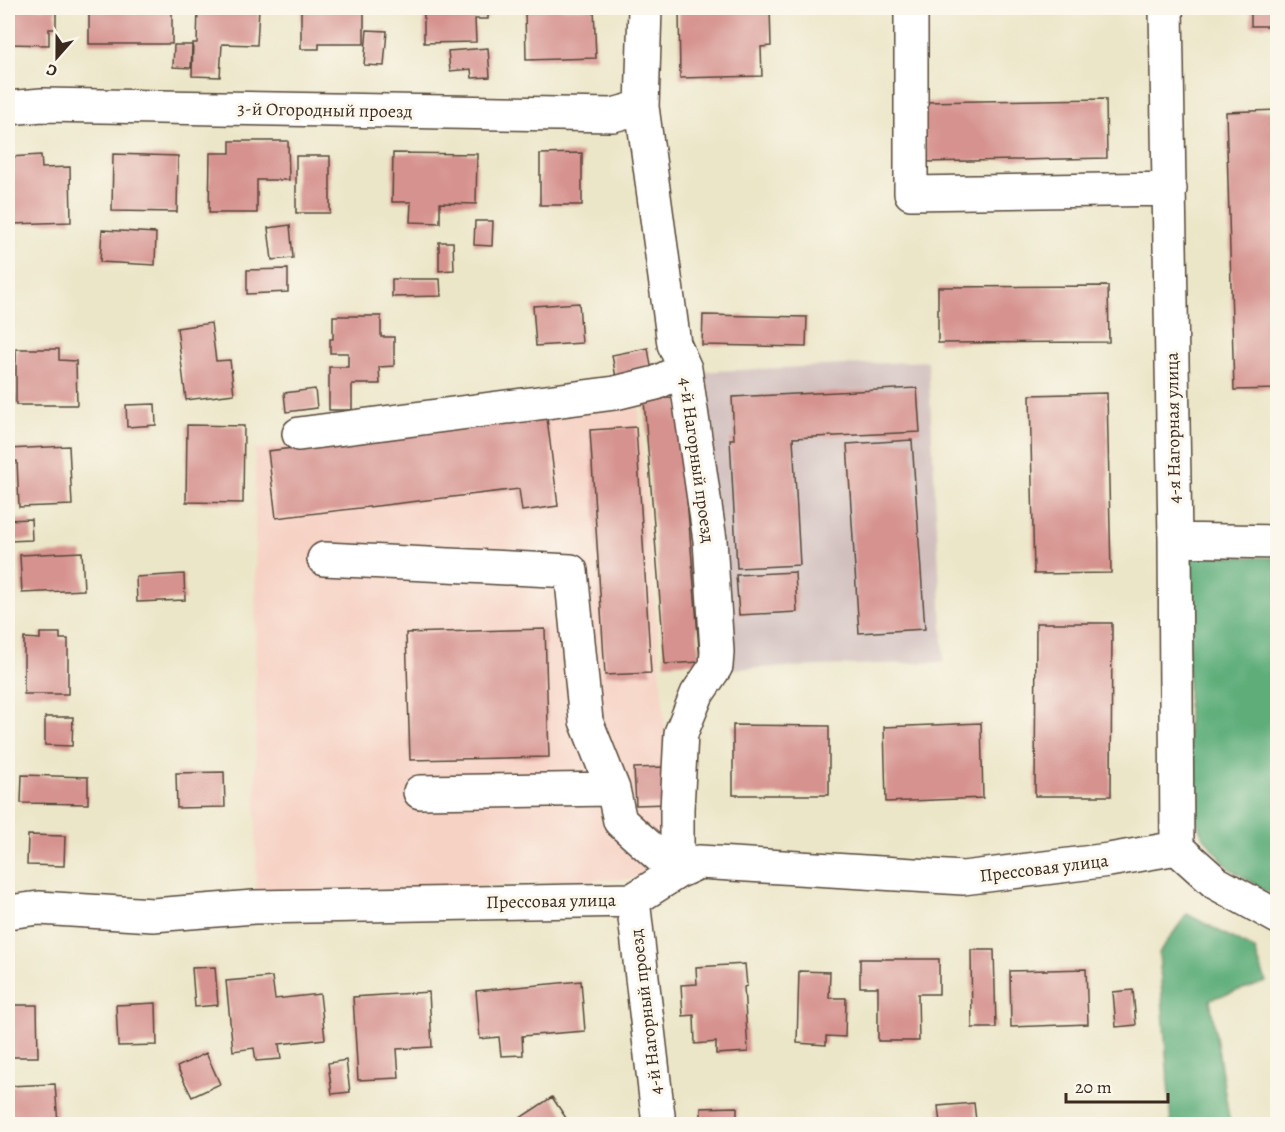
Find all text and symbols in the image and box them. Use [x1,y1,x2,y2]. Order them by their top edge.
north arrow [27,27,87,87]
text: С [43,58,61,82]
street label: 3-й Огородный проезд [237,96,413,124]
street label: 4-я Нагорная улица [1160,351,1186,504]
street label: 4-й Нагорный проезд [674,376,721,544]
street label: Прессовая улица [978,848,1111,888]
street label: Прессовая улица [486,888,617,914]
street label: 4-й Нагорный проезд [624,928,668,1096]
scale bar [1066,1066,1168,1104]
text: 20 m [1075,1075,1112,1099]

